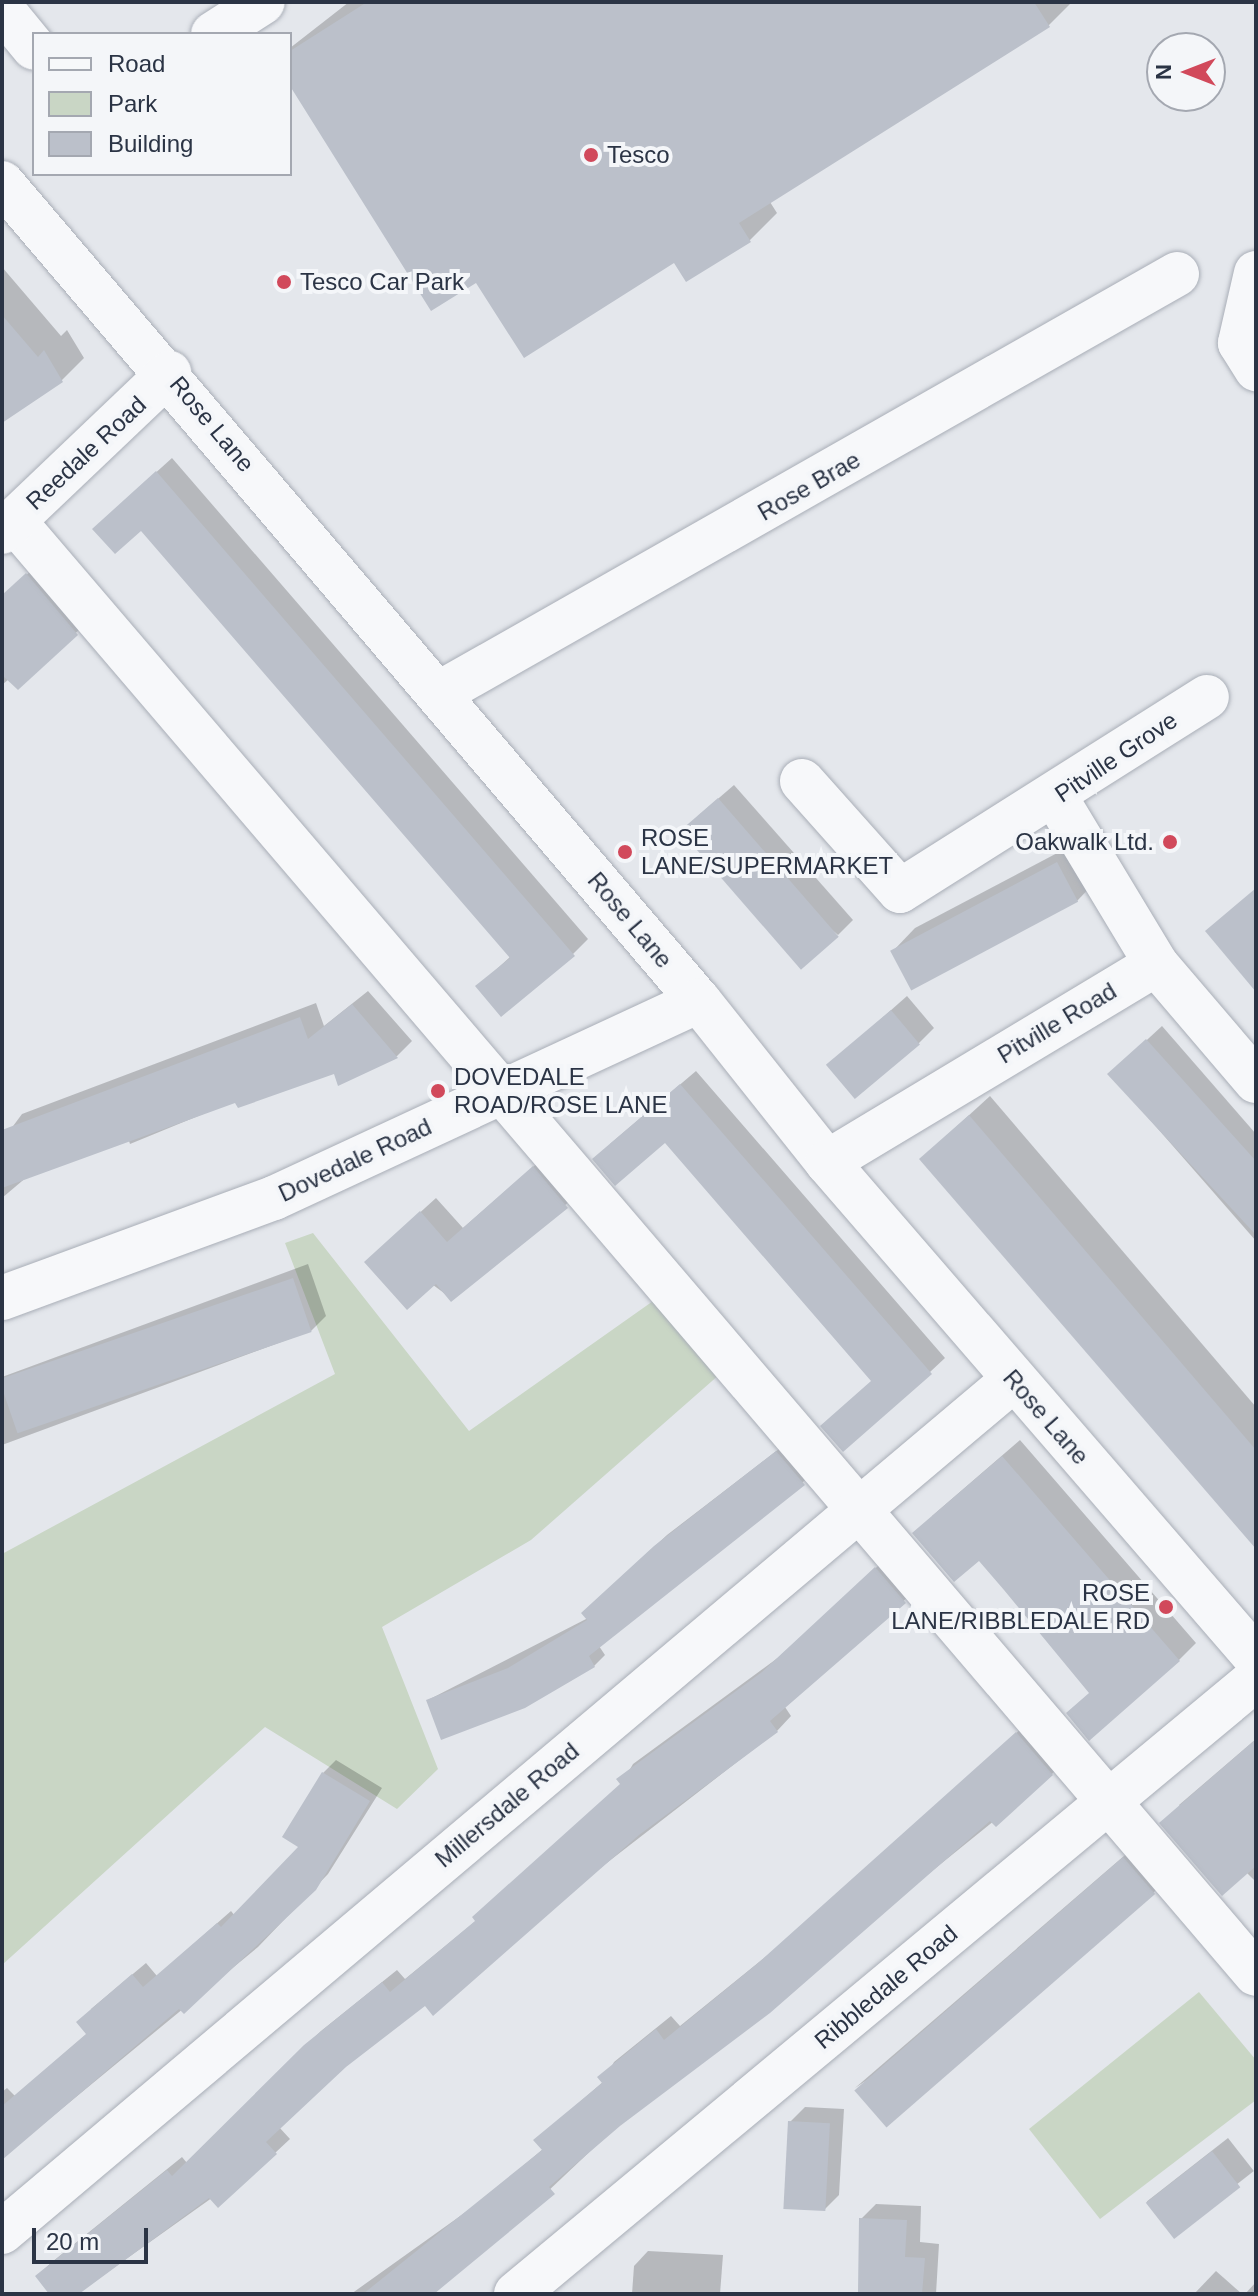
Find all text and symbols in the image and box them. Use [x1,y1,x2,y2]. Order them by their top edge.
legend [32,32,292,176]
north arrow [1146,32,1226,112]
text: Road [108,50,165,77]
text: N [1151,64,1176,80]
text: Park [108,90,157,117]
text: Building [108,130,193,157]
place label: Tesco [607,141,670,169]
marker: Tesco [582,146,600,164]
place label: Tesco Car Park [300,268,464,296]
marker: Tesco Car Park [275,273,293,291]
street label: Rose Lane [164,370,260,478]
street label: Reedale Road [20,390,152,516]
street label: Rose Brae [753,445,865,527]
street label: Pitville Grove [1049,706,1183,808]
place label: ROSE LANE/SUPERMARKET [641,824,893,880]
place label: Oakwalk Ltd. [1015,828,1154,856]
marker: Oakwalk Ltd. [1161,833,1179,851]
marker: ROSE LANE/SUPERMARKET [616,843,634,861]
street label: Rose Lane [582,866,678,974]
street label: Pitville Road [992,976,1122,1070]
place label: DOVEDALE ROAD/ROSE LANE [454,1063,667,1119]
marker: DOVEDALE ROAD/ROSE LANE [429,1082,447,1100]
street label: Dovedale Road [274,1112,436,1208]
street label: Rose Lane [997,1364,1095,1470]
place label: ROSE LANE/RIBBLEDALE RD [891,1579,1150,1635]
marker: ROSE LANE/RIBBLEDALE RD [1157,1598,1175,1616]
street label: Millersdale Road [429,1737,585,1873]
street label: Ribbledale Road [809,1919,963,2055]
scale bar [36,2212,152,2262]
text: 20 m [46,2228,99,2255]

